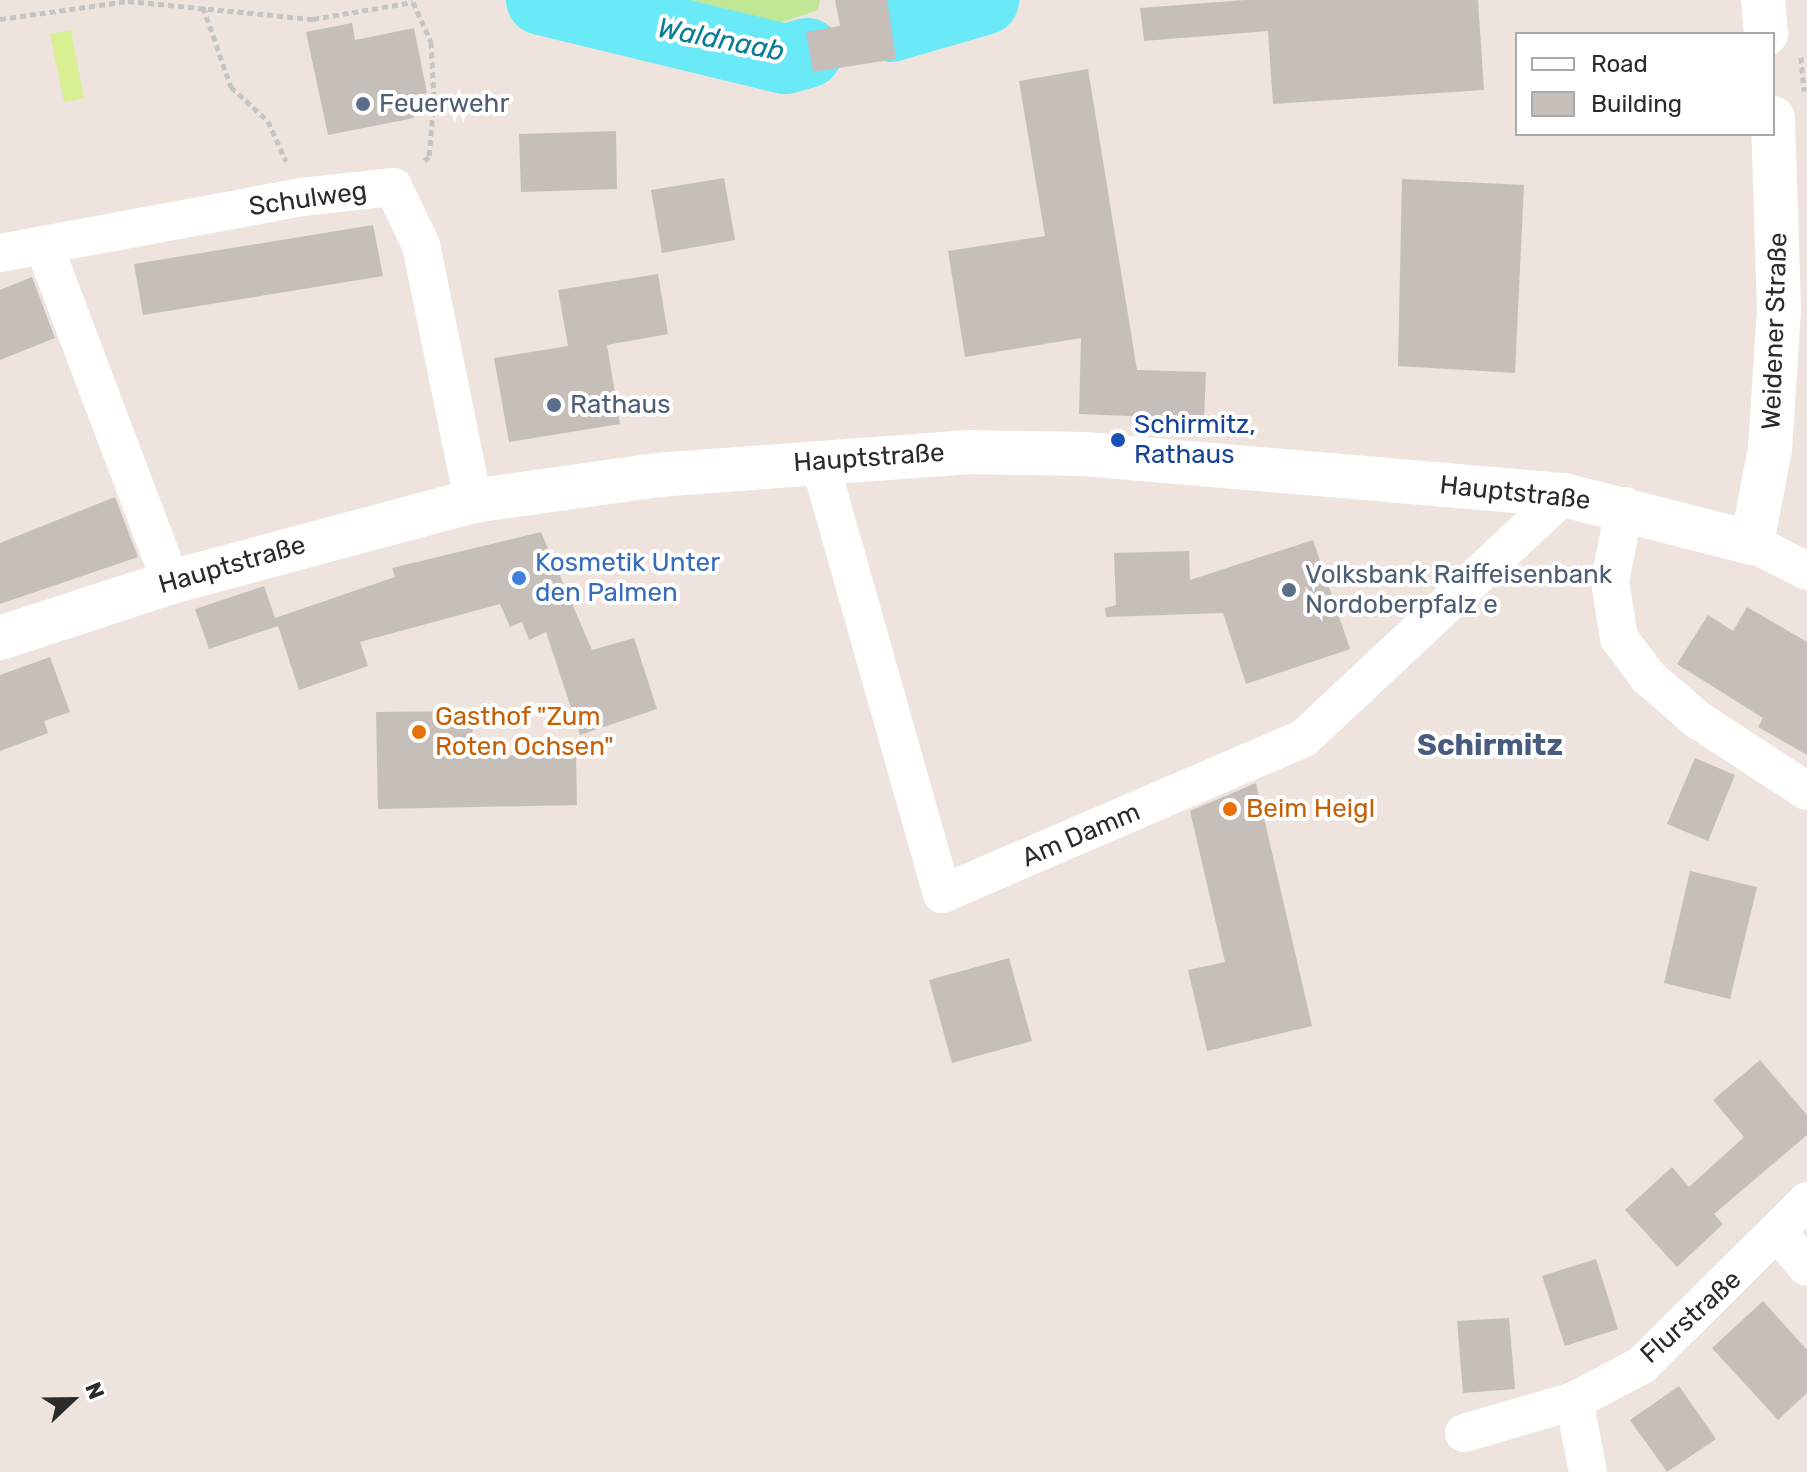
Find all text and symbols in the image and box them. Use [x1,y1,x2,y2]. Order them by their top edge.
water label: Waldnaab [655,11,787,69]
legend [1515,32,1775,136]
text: Road [1591,50,1648,78]
place label: Feuerwehr [379,88,509,120]
text: Building [1591,90,1682,118]
marker: Feuerwehr [354,95,372,113]
street label: Schulweg [247,175,369,223]
street label: Weidener Straße [1756,232,1794,430]
place label: Rathaus [570,389,671,421]
marker: Rathaus [545,396,563,414]
place label: Schirmitz, Rathaus [1134,409,1256,470]
marker: Schirmitz, Rathaus [1109,431,1127,449]
street label: Hauptstraße [792,437,946,479]
street label: Hauptstraße [1438,470,1592,516]
street label: Hauptstraße [155,529,309,601]
place label: Kosmetik Unter den Palmen [535,547,720,608]
place label: Volksbank Raiffeisenbank Nordoberpfalz e [1305,559,1613,620]
marker: Kosmetik Unter den Palmen [510,569,528,587]
marker: Volksbank Raiffeisenbank Nordoberpfalz e [1280,581,1298,599]
place label: Gasthof "Zum Roten Ochsen" [435,701,614,762]
marker: Gasthof "Zum Roten Ochsen" [410,723,428,741]
district label: Schirmitz [1417,727,1563,763]
place label: Beim Heigl [1246,793,1375,825]
street label: Am Damm [1017,796,1145,874]
marker: Beim Heigl [1221,800,1239,818]
street label: Flurstraße [1634,1264,1748,1370]
north arrow [32,1360,112,1440]
text: N [79,1378,110,1403]

